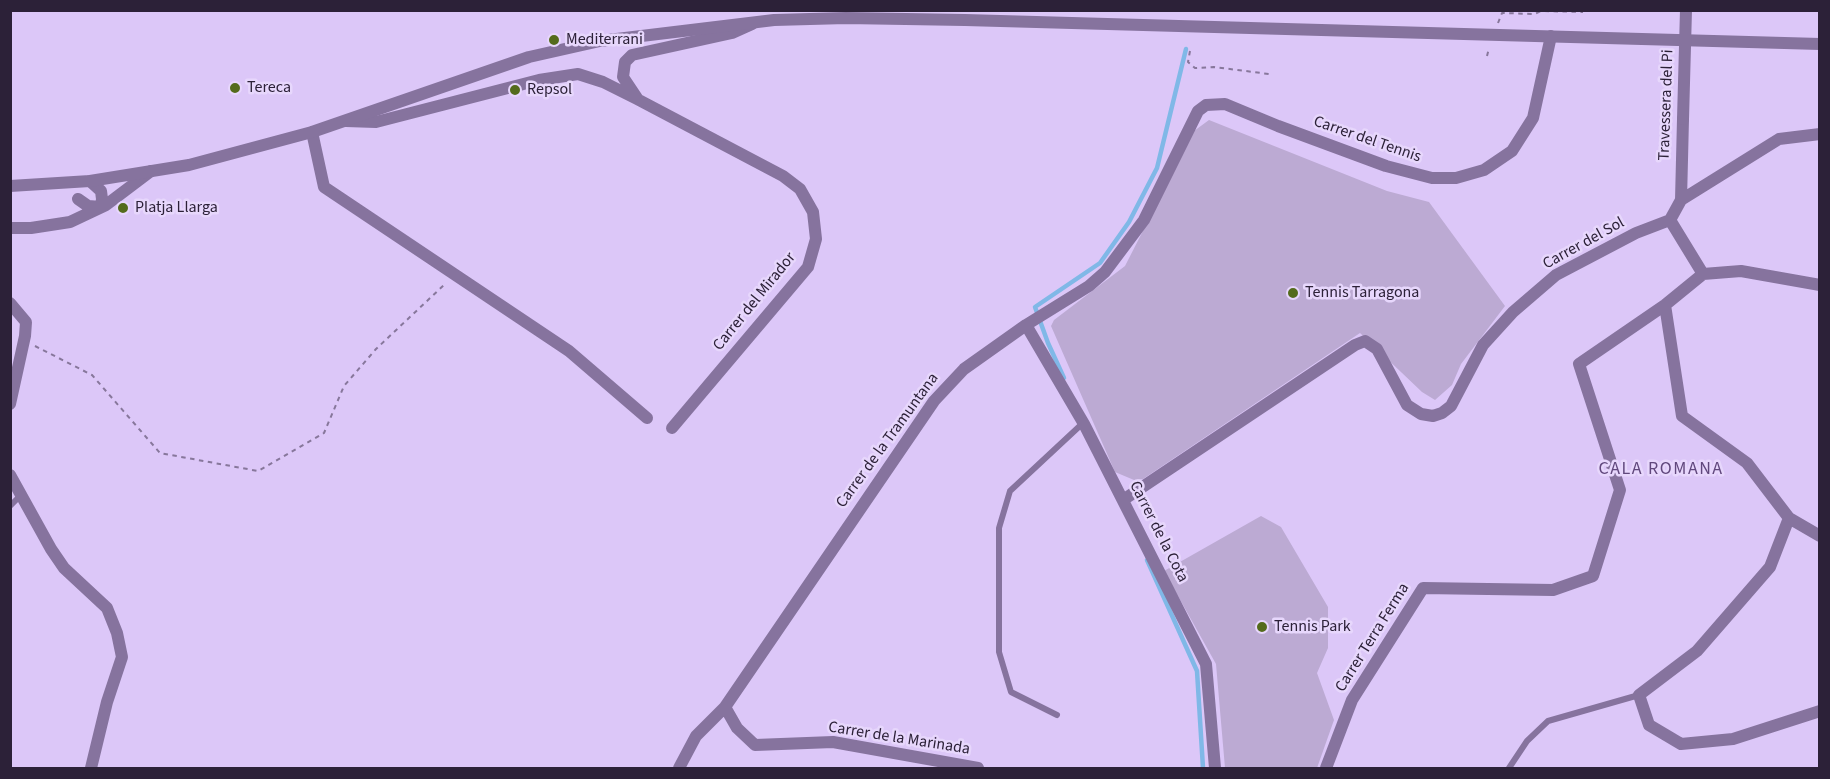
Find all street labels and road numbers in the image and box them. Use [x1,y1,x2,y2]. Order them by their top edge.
street label: Travessera del Pi [1655,49,1679,161]
street label: Carrer del Tennis [1311,113,1423,167]
street label: Carrer del Sol [1540,214,1628,274]
street label: Carrer del Mirador [710,249,800,355]
street label: Carrer de la Tramuntana [833,370,943,512]
street label: Carrer de la Cota [1124,478,1192,586]
street label: Carrer Terra Ferma [1332,580,1414,696]
street label: Carrer de la Marinada [827,718,971,760]

